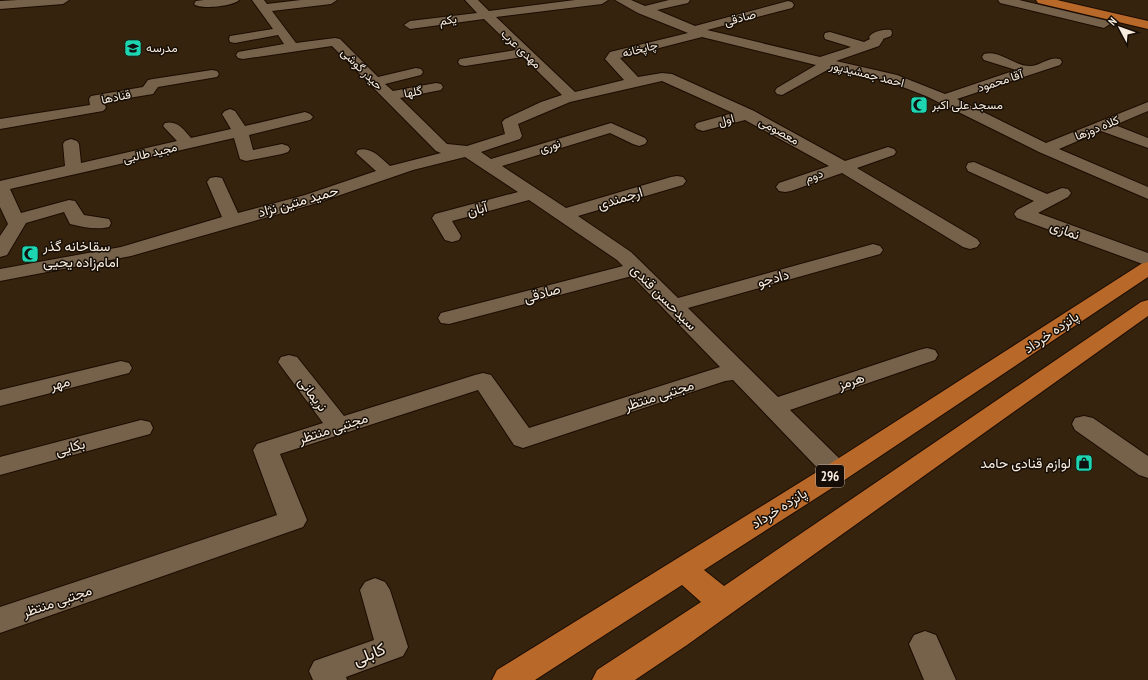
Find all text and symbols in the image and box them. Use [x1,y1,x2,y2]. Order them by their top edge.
street label: صادقی [722,6,758,30]
north arrow [1100,8,1140,48]
street label: یکم [438,11,458,29]
text: N [1105,15,1120,28]
street label: مهدی عرب [497,26,545,72]
street label: چاپخانه [621,37,659,61]
school or university icon: مدرسه [123,38,143,58]
place label: مدرسه [146,40,178,56]
street label: حیدر گوشی [337,44,387,94]
street label: احمد جمشیدپور [827,57,906,91]
street label: آقا محمود [975,66,1026,96]
street label: گلها [403,82,423,102]
street label: قنادها [100,86,132,107]
mosque icon: مسجد علی اکبر [909,95,929,115]
place label: مسجد علی اکبر [931,97,1003,113]
street label: اول [716,110,736,130]
street label: کلاه دوزها [1072,112,1122,144]
street label: معصومی [756,113,802,149]
street label: نوری [537,135,563,157]
street label: مجید طالبی [121,139,179,167]
street label: دوم [803,165,826,187]
street label: حمید متین نژاد [256,181,340,221]
street label: ارجمندی [595,183,645,213]
street label: آبان [465,197,491,220]
street label: نمازی [1048,216,1082,244]
place label: سقاخانه گذر امام‌زاده یحیی [42,237,119,271]
mosque icon: سقاخانه گذر امام‌زاده یحیی [20,244,40,264]
street label: سیدحسن قندی [627,260,701,334]
street label: دادجو [755,265,791,291]
street label: صادقی [522,279,563,307]
street label: پانزده خرداد [1020,307,1083,358]
street label: هرمز [834,368,867,394]
street label: مهر [47,372,72,394]
street label: نریمانی [294,373,332,415]
street label: مجتبی منتظر [621,375,696,415]
street label: مجتبی منتظر [295,408,370,448]
street label: بکایی [53,434,87,460]
shop icon: لوازم قنادی حامد [1074,453,1094,473]
place label: لوازم قنادی حامد [980,454,1071,472]
road number: 296 [816,465,844,487]
street label: پانزده خرداد [748,484,811,533]
street label: مجتبی منتظر [19,581,94,622]
street label: کابلی [349,637,389,670]

